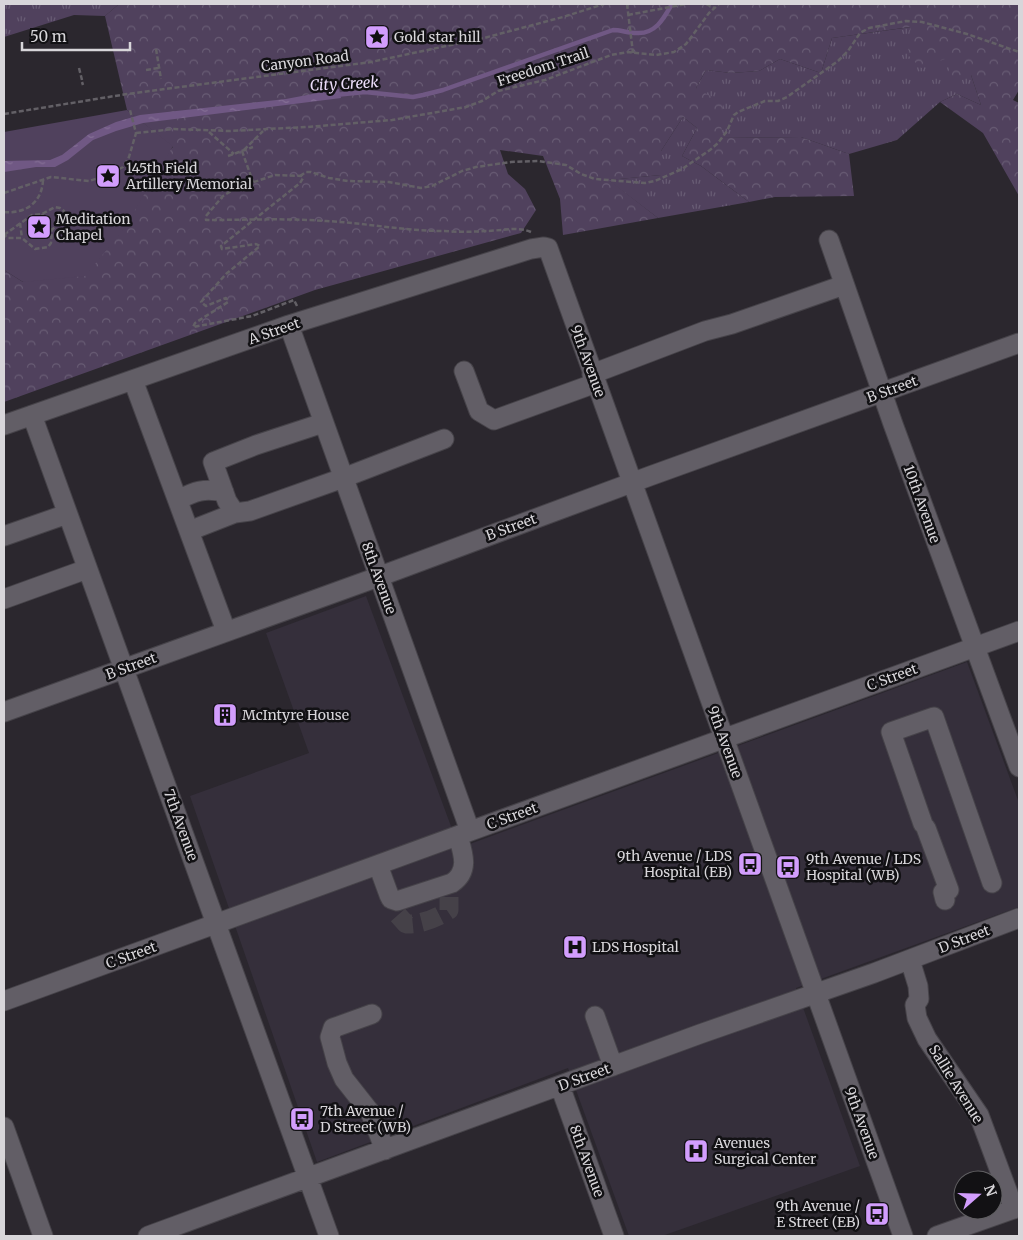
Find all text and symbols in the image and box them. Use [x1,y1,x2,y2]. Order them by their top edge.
scale bar [22,20,130,52]
place icon: Gold star hill [364,24,390,50]
text: 50 m [30,27,67,46]
place label: Gold star hill [394,28,481,46]
street label: Freedom Trail [495,44,592,90]
street label: Canyon Road [260,47,351,75]
water label: City Creek [309,72,380,95]
place label: 145th Field Artillery Memorial [125,159,253,193]
place icon: 145th Field Artillery Memorial [95,163,121,189]
place label: Meditation Chapel [56,210,131,244]
place icon: Meditation Chapel [26,214,52,240]
street label: A Street [245,314,303,349]
street label: 9th Avenue [567,322,609,400]
street label: B Street [864,371,920,406]
street label: 10th Avenue [900,462,944,546]
street label: B Street [483,509,539,544]
street label: 8th Avenue [358,539,400,617]
street label: B Street [103,648,159,683]
street label: C Street [864,659,920,694]
building icon: McIntyre House [212,702,238,728]
street label: 9th Avenue [704,703,746,781]
place label: McIntyre House [242,706,349,724]
street label: 7th Avenue [160,787,202,863]
street label: C Street [484,798,540,833]
place label: 9th Avenue / LDS Hospital (EB) [617,847,732,881]
place label: 9th Avenue / LDS Hospital (WB) [806,850,921,884]
bus stop icon: 9th Avenue / LDS Hospital (EB) [737,851,763,877]
bus stop icon: 9th Avenue / LDS Hospital (WB) [775,854,801,880]
street label: D Street [936,921,993,957]
hospital icon: LDS Hospital [562,934,588,960]
street label: C Street [103,937,159,972]
place label: LDS Hospital [592,938,680,956]
street label: Sallie Avenue [925,1041,987,1127]
street label: D Street [556,1059,613,1095]
street label: 9th Avenue [841,1084,883,1162]
place label: 7th Avenue / D Street (WB) [320,1102,411,1136]
bus stop icon: 7th Avenue / D Street (WB) [289,1106,315,1132]
street label: 8th Avenue [566,1122,608,1200]
place label: Avenues Surgical Center [713,1134,816,1168]
hospital icon: Avenues Surgical Center [683,1138,709,1164]
north arrow [953,1170,1003,1220]
text: N [980,1182,1001,1199]
place label: 9th Avenue / E Street (EB) [776,1197,860,1231]
bus stop icon: 9th Avenue / E Street (EB) [864,1201,890,1227]

